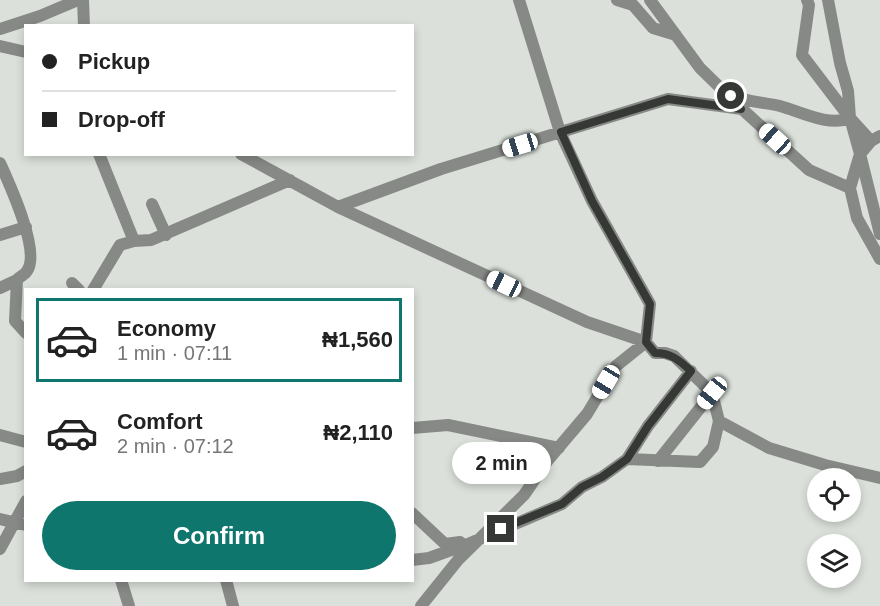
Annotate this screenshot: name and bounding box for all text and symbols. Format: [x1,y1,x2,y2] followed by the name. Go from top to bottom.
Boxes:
[78,49,150,74] text: Pickup
[717,82,744,109] route start
[78,107,165,132] text: Drop-off
[756,120,794,158] car
[500,131,540,159] car
[484,268,524,300] car
[45,313,99,367] icon: car
[117,316,216,341] text: Economy
[322,327,393,352] text: ₦1,560
[117,342,232,364] text: 1 min · 07:11
[589,362,623,402] car
[694,373,730,413] car
[45,406,99,460] icon: car
[117,409,203,434] text: Comfort
[323,420,393,445] text: ₦2,110
[117,435,234,457] text: 2 min · 07:12
[452,442,550,484] callout: 2 min
[475,452,528,474] text: 2 min
[807,468,861,588] map controls
[807,468,861,522] button: locate
[42,501,396,570] button: Confirm
[487,515,514,542] route end
[807,534,861,588] button: layers

